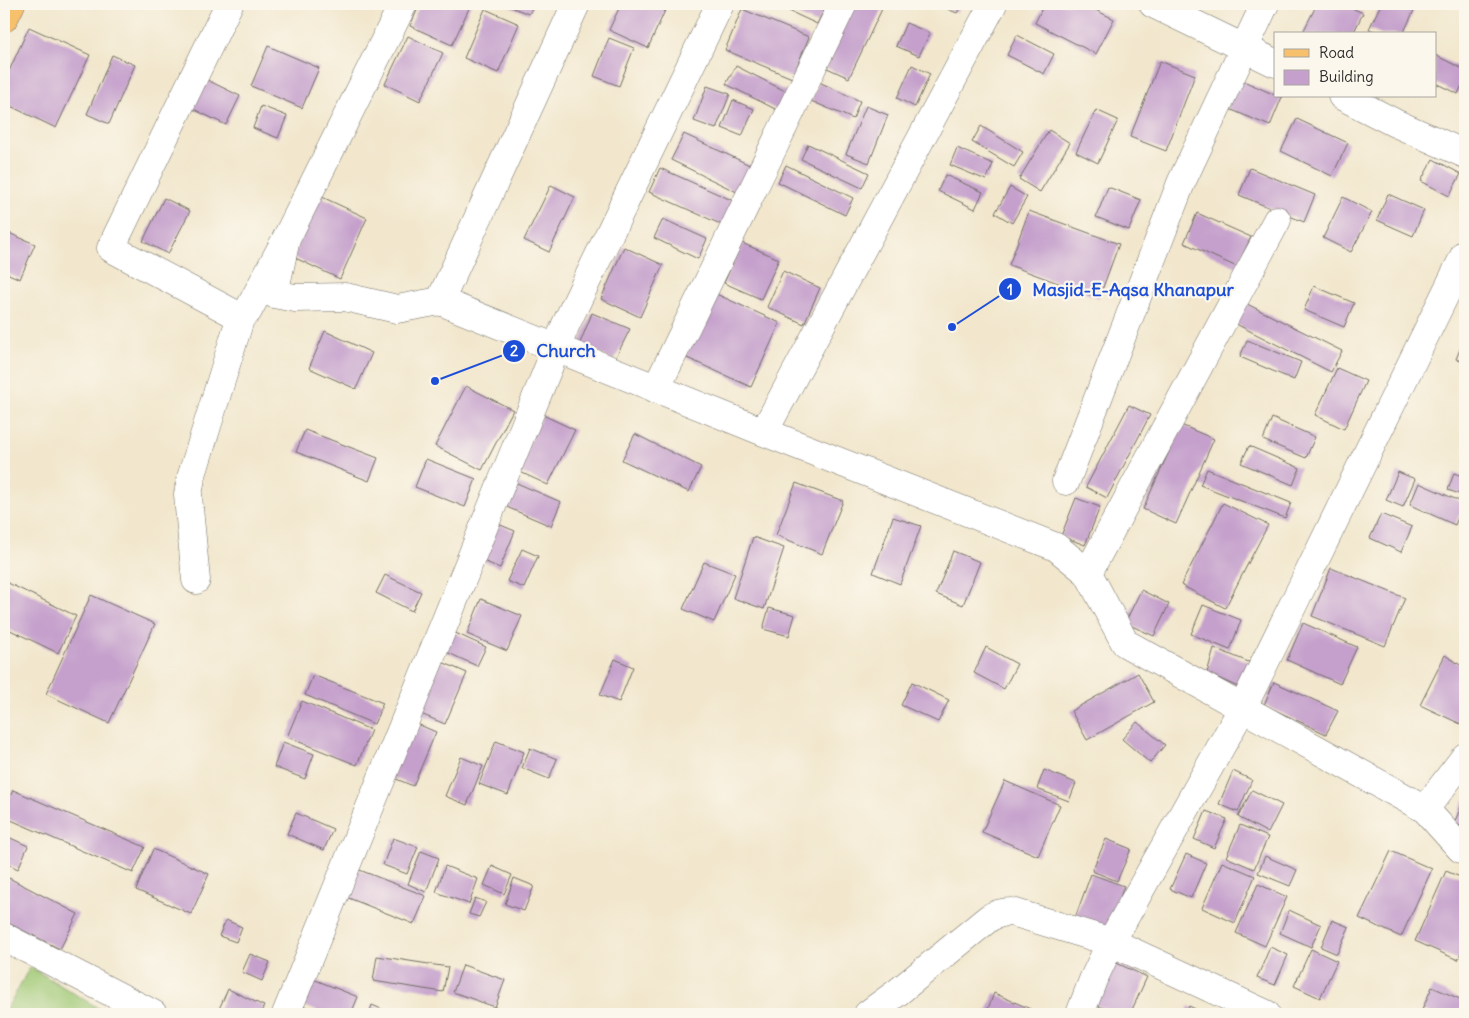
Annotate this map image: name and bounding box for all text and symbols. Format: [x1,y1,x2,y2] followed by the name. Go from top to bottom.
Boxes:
[1274,32,1436,98] legend
[1319,43,1354,62] text: Road
[1319,67,1374,86] text: Building
[997,273,1244,306] callout: Masjid-E-Aqsa Khanapur
[1032,278,1234,301] text: Masjid-E-Aqsa Khanapur
[1007,280,1013,299] text: 1
[502,334,606,367] callout: Church
[536,339,596,362] text: Church
[510,341,518,360] text: 2

